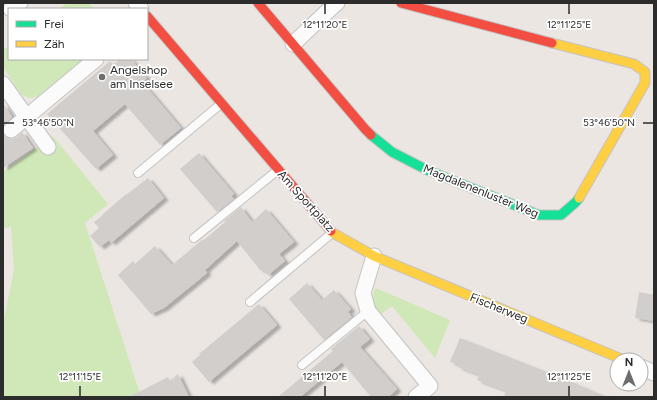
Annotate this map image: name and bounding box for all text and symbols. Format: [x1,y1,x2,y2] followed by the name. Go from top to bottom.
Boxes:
[8,8,148,60] legend
[44,17,64,31] text: Frei
[303,18,347,31] text: 12°11'20"E
[547,18,591,31] text: 12°11'25"E
[44,37,65,51] text: Zäh
[110,63,173,91] place label: Angelshop am Inselsee
[97,72,107,82] marker: Angelshop am Inselsee
[22,116,74,129] text: 53°46'50"N
[583,116,635,129] text: 53°46'50"N
[421,161,541,221] street label: Magdalenenluster Weg
[275,167,337,235] street label: Am Sportplatz
[468,290,530,326] street label: Fischerweg
[609,352,649,392] north arrow
[625,356,633,369] text: N
[59,370,101,383] text: 12°11'15"E
[303,370,347,383] text: 12°11'20"E
[547,370,591,383] text: 12°11'25"E

